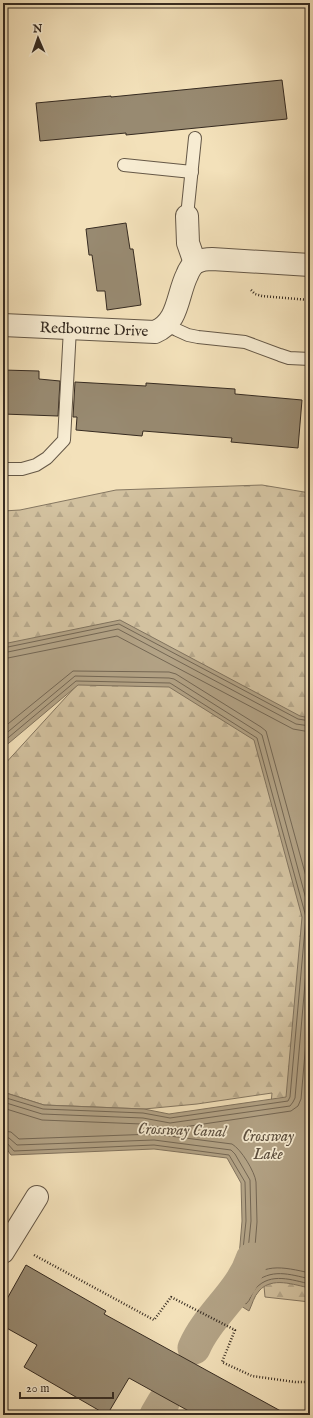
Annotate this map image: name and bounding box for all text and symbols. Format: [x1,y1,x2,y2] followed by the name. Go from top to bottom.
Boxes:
[18,18,58,58] north arrow
[32,22,43,36] text: N
[39,318,149,341] street label: Redbourne Drive
[137,1119,228,1143] water label: Crossway Canal
[242,1127,295,1165] water label: Crossway Lake
[20,1374,113,1400] scale bar
[26,1381,49,1396] text: 20 m

